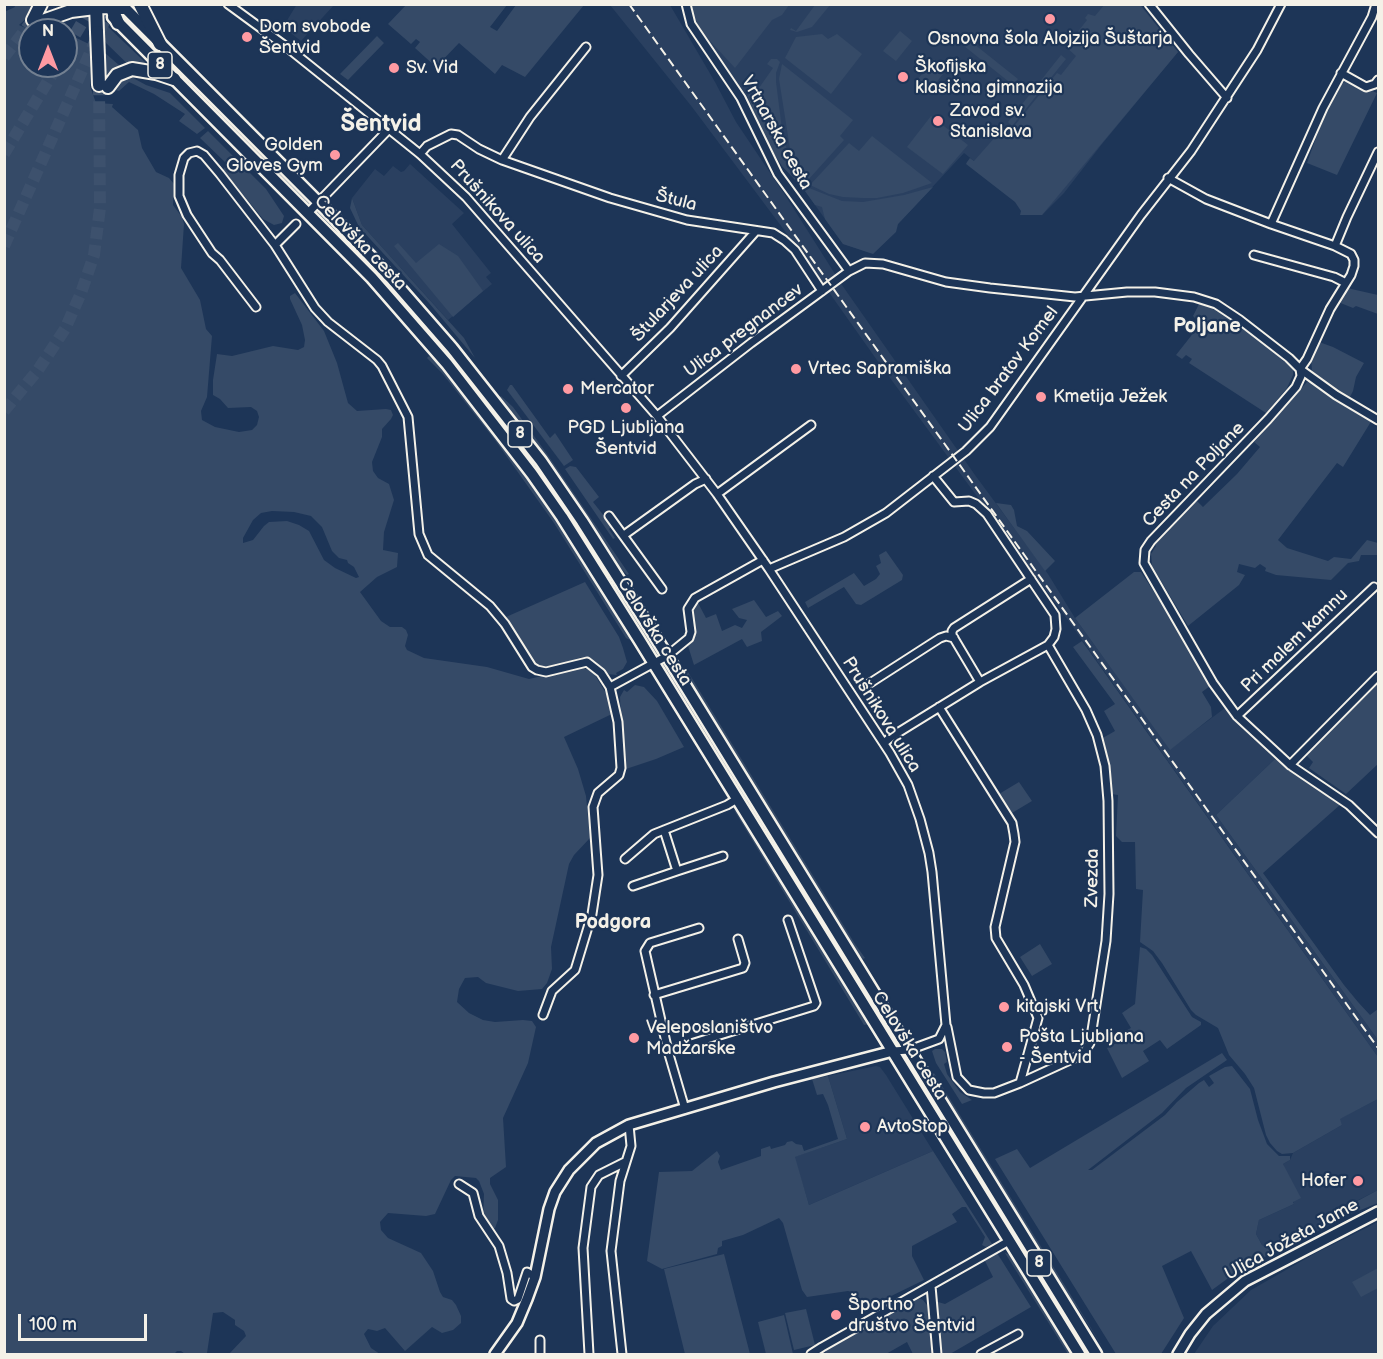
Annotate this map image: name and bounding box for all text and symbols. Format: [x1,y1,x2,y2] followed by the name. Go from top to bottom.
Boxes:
[1043,12,1057,26] marker: Osnovna šola Alojzija Šuštarja
[259,16,371,58] place label: Dom svobode Šentvid
[18,18,78,78] north arrow
[42,22,54,41] text: N
[927,28,1173,50] place label: Osnovna šola Alojzija Šuštarja
[240,30,254,44] marker: Dom svobode Šentvid
[148,52,172,78] road number: 8
[915,56,1063,98] place label: Škofijska klasična gimnazija
[406,57,458,79] place label: Sv. Vid
[387,61,401,75] marker: Sv. Vid
[896,70,910,84] marker: Škofijska klasična gimnazija
[736,72,816,194] street label: Vrtnarska cesta
[950,100,1032,142] place label: Zavod sv. Stanislava
[340,111,422,139] district label: Šentvid
[931,114,945,128] marker: Zavod sv. Stanislava
[226,134,323,176] place label: Golden Gloves Gym
[328,148,342,162] marker: Golden Gloves Gym
[445,156,549,268] street label: Prušnikova ulica
[653,185,699,217] street label: Štula
[309,191,411,295] street label: Celovška cesta
[628,241,728,347] street label: Štularjeva ulica
[680,279,808,383] street label: Ulica pregnancev
[955,303,1063,437] street label: Ulica bratov Komel
[1173,315,1241,339] district label: Poljane
[808,358,952,380] place label: Vrtec Sapramiška
[789,362,803,376] marker: Vrtec Sapramiška
[580,378,654,400] place label: Mercator
[561,382,575,396] marker: Mercator
[1053,386,1167,408] place label: Kmetija Ježek
[1034,390,1048,404] marker: Kmetija Ježek
[619,401,633,415] marker: PGD Ljubljana Šentvid
[568,417,684,460] place label: PGD Ljubljana Šentvid
[1138,418,1250,532] street label: Cesta na Poljane
[508,421,532,447] road number: 8
[612,574,696,690] street label: Celovška cesta
[1237,585,1353,697] street label: Pri malem kamnu
[837,653,925,777] street label: Prušnikova ulica
[1082,848,1104,908] street label: Zvezda
[575,911,651,935] district label: Podgora
[867,988,951,1104] street label: Celovška cesta
[1016,996,1099,1018] place label: kitajski Vrt
[997,1000,1011,1014] marker: kitajski Vrt
[646,1017,773,1060] place label: Veleposlaništvo Madžarske
[1019,1026,1144,1068] place label: Pošta Ljubljana - Šentvid
[627,1031,641,1045] marker: Veleposlaništvo Madžarske
[1000,1040,1014,1054] marker: Pošta Ljubljana - Šentvid
[877,1116,948,1138] place label: AvtoStop
[858,1120,872,1134] marker: AvtoStop
[1301,1170,1346,1192] place label: Hofer
[1351,1174,1365,1188] marker: Hofer
[1221,1194,1363,1286] street label: Ulica Jožeta Jame
[1027,1250,1051,1276] road number: 8
[848,1294,975,1336] place label: Športno društvo Šentvid
[21,1302,150,1340] scale bar
[829,1308,843,1322] marker: Športno društvo Šentvid
[29,1314,77,1335] text: 100 m

